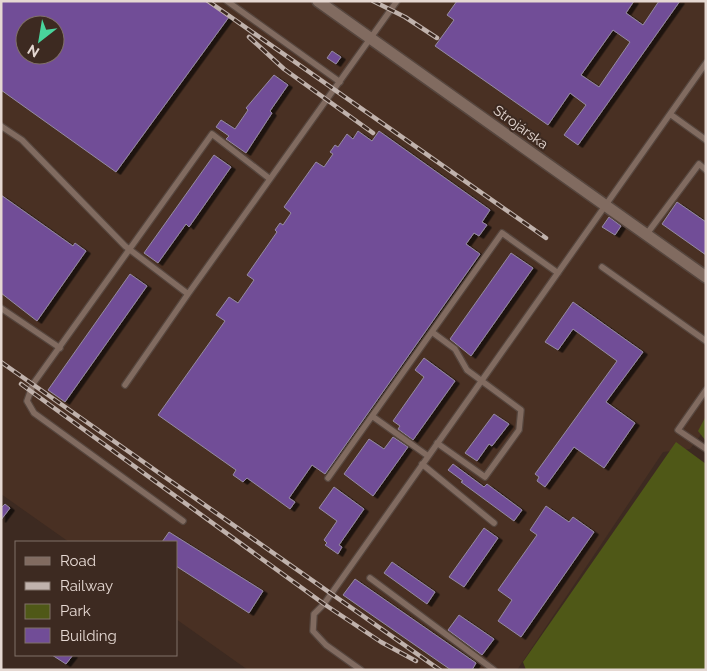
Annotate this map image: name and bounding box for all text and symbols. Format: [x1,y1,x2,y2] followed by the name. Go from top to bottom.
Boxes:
[15,15,65,65] north arrow
[25,42,42,61] text: N
[491,102,551,152] street label: Strojárska
[15,541,178,656] legend
[60,552,96,570] text: Road
[60,577,113,595] text: Railway
[60,602,91,620] text: Park
[60,627,117,645] text: Building

